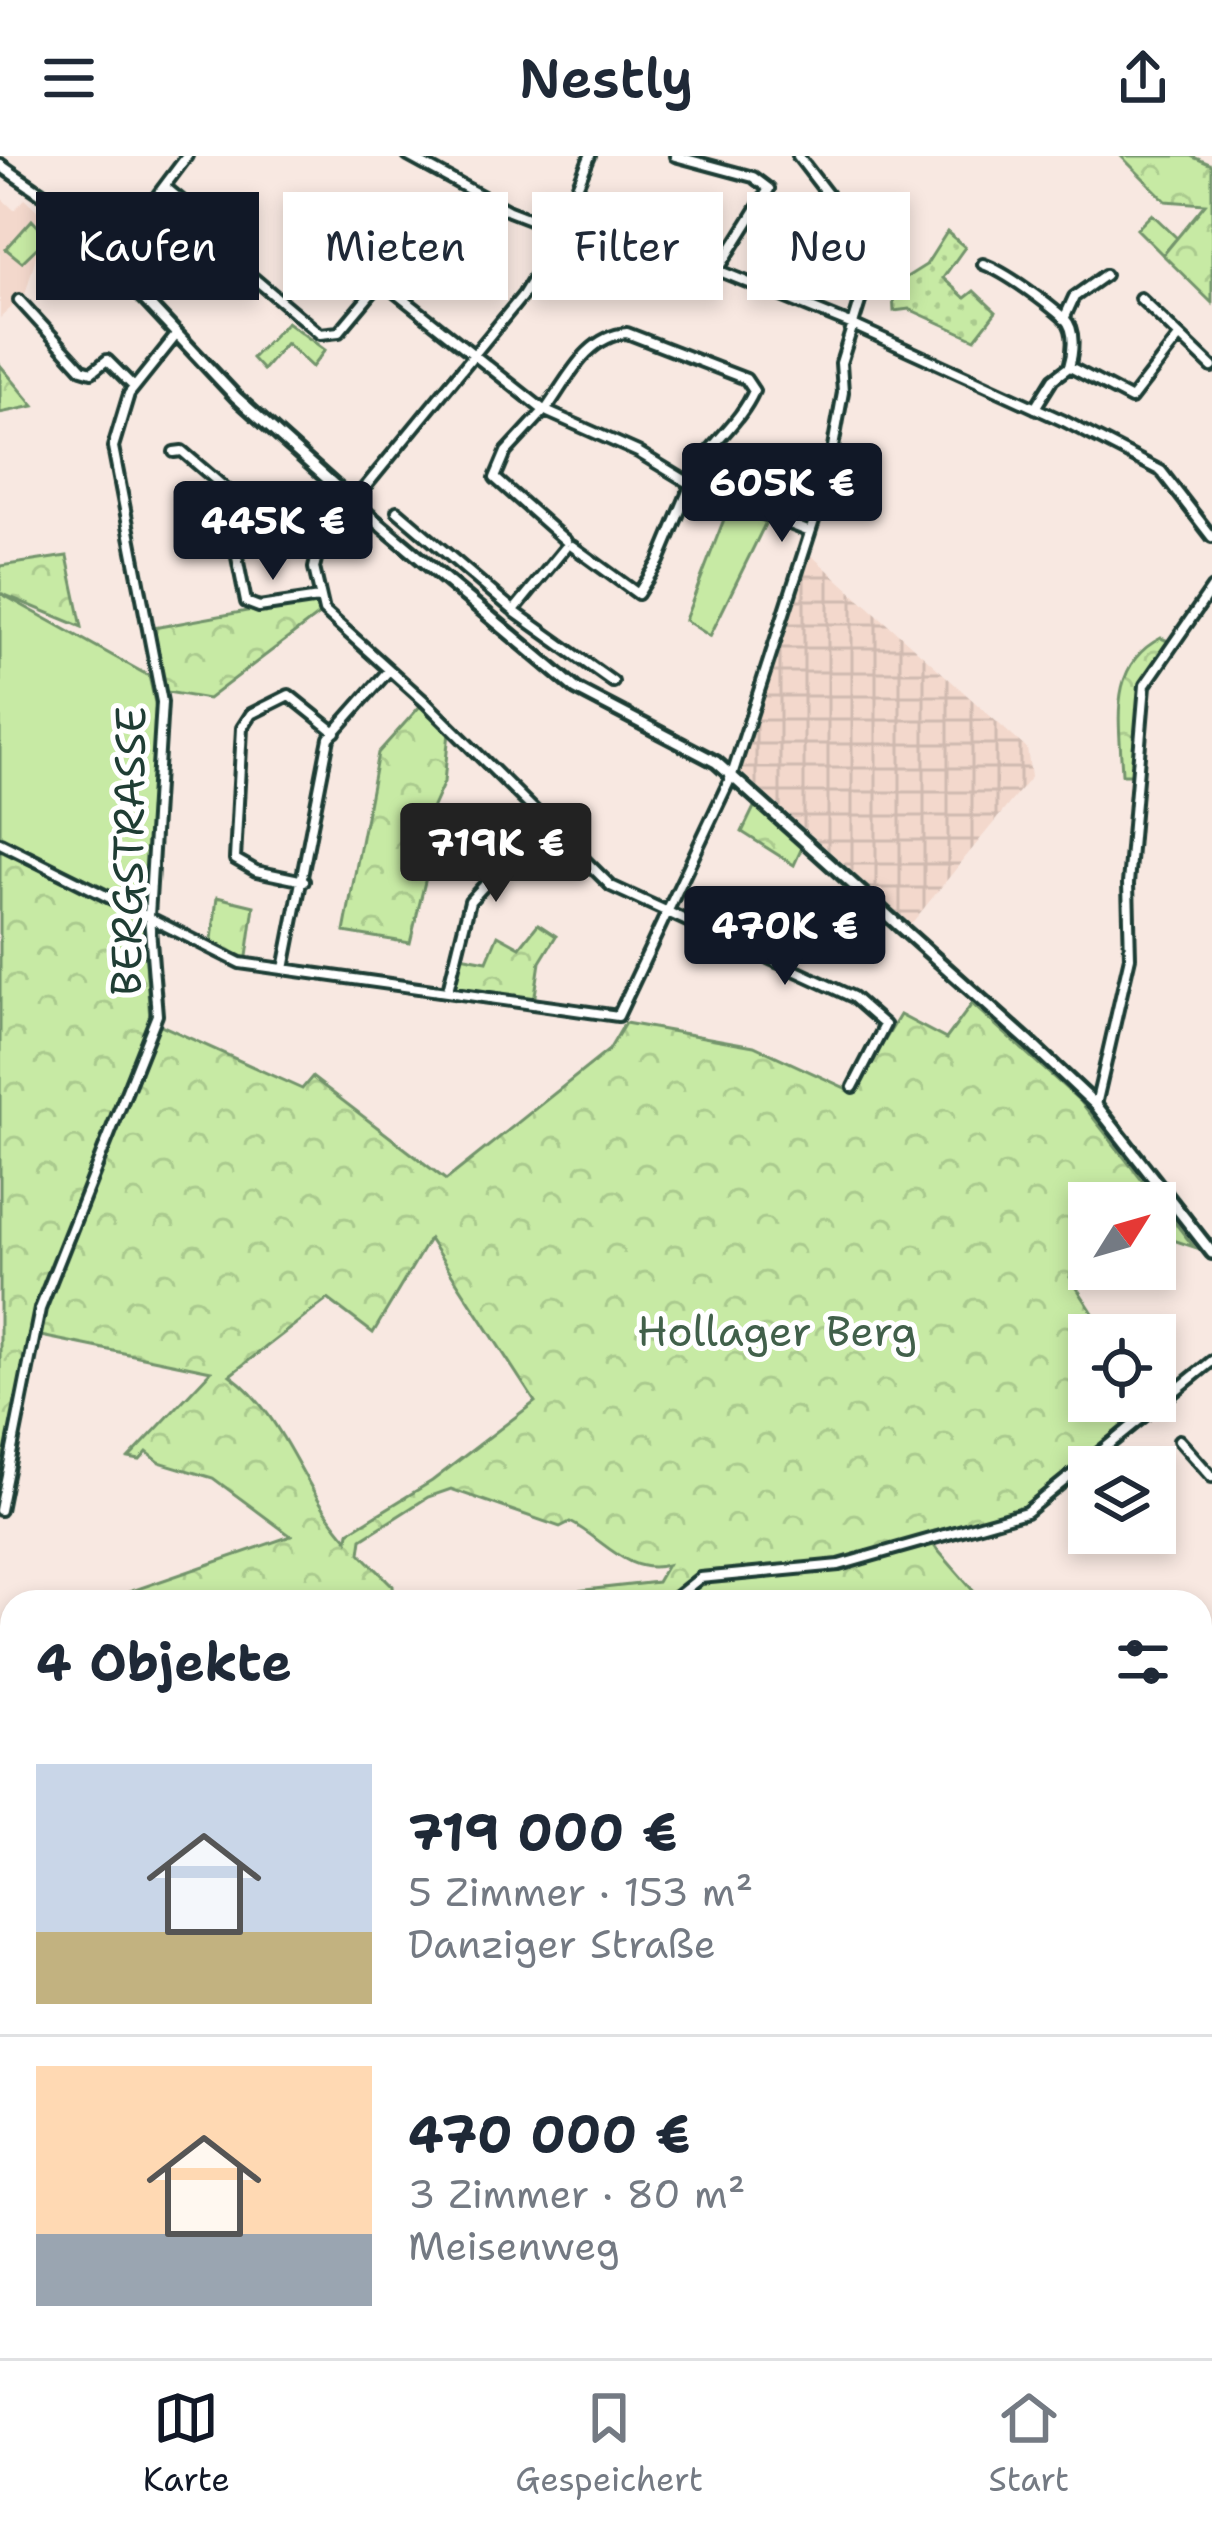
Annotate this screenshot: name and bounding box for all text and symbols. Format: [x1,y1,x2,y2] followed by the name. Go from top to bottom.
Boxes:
[519,42,693,114] text: Nestly
[36,45,102,111] icon: menu
[1110,45,1176,111] icon: share
[36,192,259,300] chip: Kaufen
[283,192,508,300] chip: Mieten
[532,192,723,300] chip: Filter
[747,192,910,300] chip: Neu
[684,443,880,545] pin: 605K €
[709,456,855,508] text: 605K €
[175,481,371,583] pin: 445K €
[201,494,345,546] text: 445K €
[97,706,159,996] street label: BERGSTRASSE
[398,803,594,905] pin: 719K €
[427,816,565,868] text: 719K €
[687,886,883,988] pin: 470K €
[711,899,859,951] text: 470K €
[1068,1182,1176,1290] north arrow
[1068,1182,1176,1554] map controls
[637,1303,917,1359] park label: Hollager Berg
[1068,1314,1176,1422] button: locate
[1068,1446,1176,1554] button: layers
[36,1628,292,1696] text: 4 Objekte
[1110,1629,1176,1695] icon: filters
[408,1798,677,1866] text: 719 000 €
[132,1812,276,1956] icon: home
[408,1866,753,1918] text: 5 Zimmer · 153 m²
[408,1918,716,1970] text: Danziger Straße
[408,2100,690,2168] text: 470 000 €
[132,2114,276,2258] icon: home
[408,2168,745,2220] text: 3 Zimmer · 80 m²
[408,2220,620,2272] text: Meisenweg
[143,2385,230,2502] tab: Karte
[515,2385,703,2502] tab: Gespeichert
[989,2385,1069,2502] tab: Start

